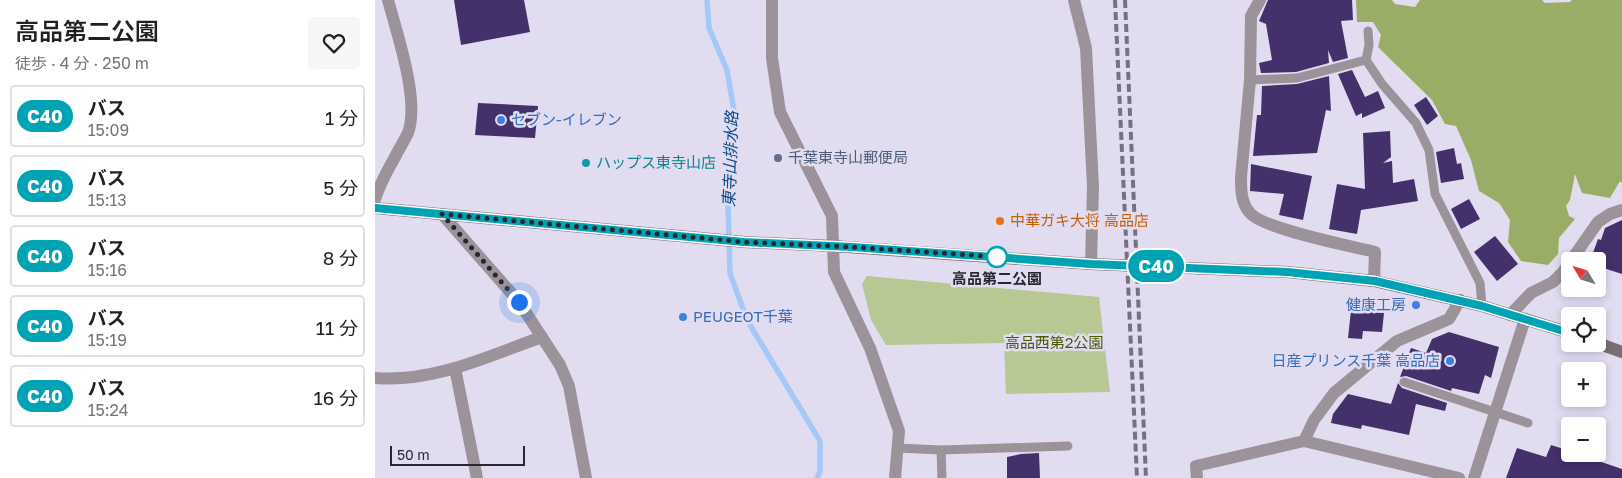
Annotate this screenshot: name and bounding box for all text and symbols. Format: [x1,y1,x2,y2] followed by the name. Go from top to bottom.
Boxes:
[15,16,159,45] text: 高品第二公園
[308,17,360,69] button: heart
[15,53,149,73] text: 徒歩 · 4 分 · 250 m
[88,96,126,119] text: バス
[27,105,63,127] text: C40
[325,106,358,129] text: 1 分
[718,109,742,207] water label: 東寺山排水路
[511,110,622,128] place label: セブン-イレブン
[495,114,507,126] marker: セブン-イレブン
[88,120,129,140] text: 15:09
[788,148,908,166] place label: 千葉東寺山郵便局
[772,152,784,164] marker: 千葉東寺山郵便局
[596,153,716,171] place label: ハップス東寺山店
[580,157,592,169] marker: ハップス東寺山店
[88,166,126,189] text: バス
[27,175,63,197] text: C40
[323,176,358,199] text: 5 分
[88,190,127,210] text: 15:13
[1010,211,1149,229] place label: 中華ガキ大将 高品店
[994,215,1006,227] marker: 中華ガキ大将 高品店
[88,236,126,259] text: バス
[27,245,63,267] text: C40
[323,246,358,269] text: 8 分
[986,246,1008,268] marker: 高品第二公園
[1127,250,1185,282] line badge: C40
[1561,252,1606,298] north arrow
[1561,252,1606,462] map controls
[1138,255,1174,277] text: C40
[88,260,127,280] text: 15:16
[952,269,1042,287] place label: 高品第二公園
[507,290,532,315] your location
[1346,295,1406,313] place label: 健康工房
[1410,299,1422,311] marker: 健康工房
[88,306,126,329] text: バス
[693,307,793,325] place label: PEUGEOT千葉
[1561,307,1606,352] button: locate
[677,311,689,323] marker: PEUGEOT千葉
[27,315,63,337] text: C40
[316,316,358,339] text: 11 分
[88,330,127,350] text: 15:19
[1005,333,1103,351] park label: 高品西第2公園
[1272,351,1440,369] place label: 日産プリンス千葉 高品店
[1444,355,1456,367] marker: 日産プリンス千葉 高品店
[1561,362,1606,407] button: +
[88,376,126,399] text: バス
[27,385,63,407] text: C40
[314,386,358,409] text: 16 分
[88,400,129,420] text: 15:24
[1561,417,1606,462] button: −
[390,443,525,466] scale bar
[397,446,430,463] text: 50 m

